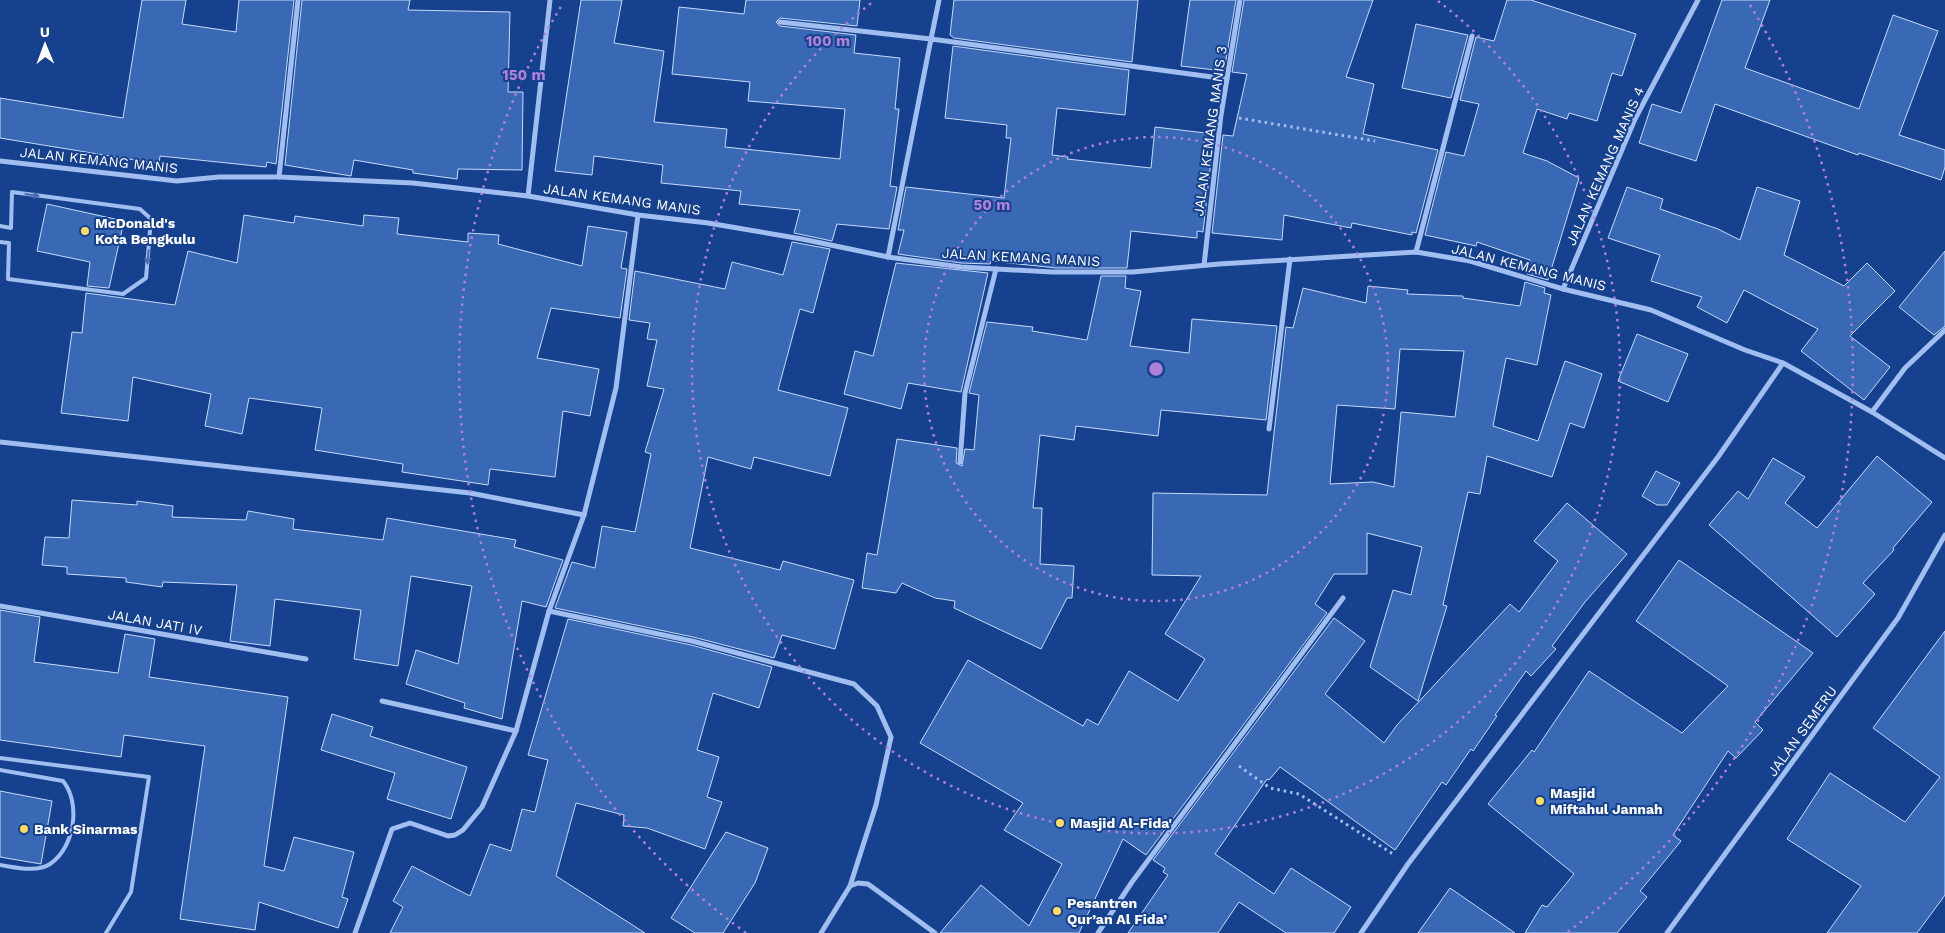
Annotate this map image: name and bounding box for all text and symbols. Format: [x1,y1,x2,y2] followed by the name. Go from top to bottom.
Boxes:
[20,20,70,70] north arrow
[40,24,50,40] text: U
[806,32,850,50] text: 100 m
[1190,45,1230,217] street label: JALAN KEMANG MANIS 3
[502,66,546,84] text: 150 m
[1563,84,1647,248] street label: JALAN KEMANG MANIS 4
[19,144,179,176] street label: JALAN KEMANG MANIS
[542,180,702,218] street label: JALAN KEMANG MANIS
[24,191,40,199] one-way arrow
[974,196,1010,214] text: 50 m
[95,215,195,247] place label: McDonald's Kota Bengkulu
[79,225,91,237] marker: McDonald's Kota Bengkulu
[1450,240,1608,294] street label: JALAN KEMANG MANIS
[941,245,1101,269] street label: JALAN KEMANG MANIS
[143,250,151,266] one-way arrow
[1147,360,1165,378] centre of rings
[107,606,203,638] street label: JALAN JATI IV
[1764,683,1840,779] street label: JALAN SEMERU
[1550,785,1663,817] place label: Masjid Miftahul Jannah
[1534,795,1546,807] marker: Masjid Miftahul Jannah
[1070,815,1172,831] place label: Masjid Al-Fida'
[1054,817,1066,829] marker: Masjid Al-Fida'
[34,821,138,837] place label: Bank Sinarmas
[18,823,30,835] marker: Bank Sinarmas
[1067,895,1167,927] place label: Pesantren Qur’an Al Fida’
[1051,905,1063,917] marker: Pesantren Qur’an Al Fida’

